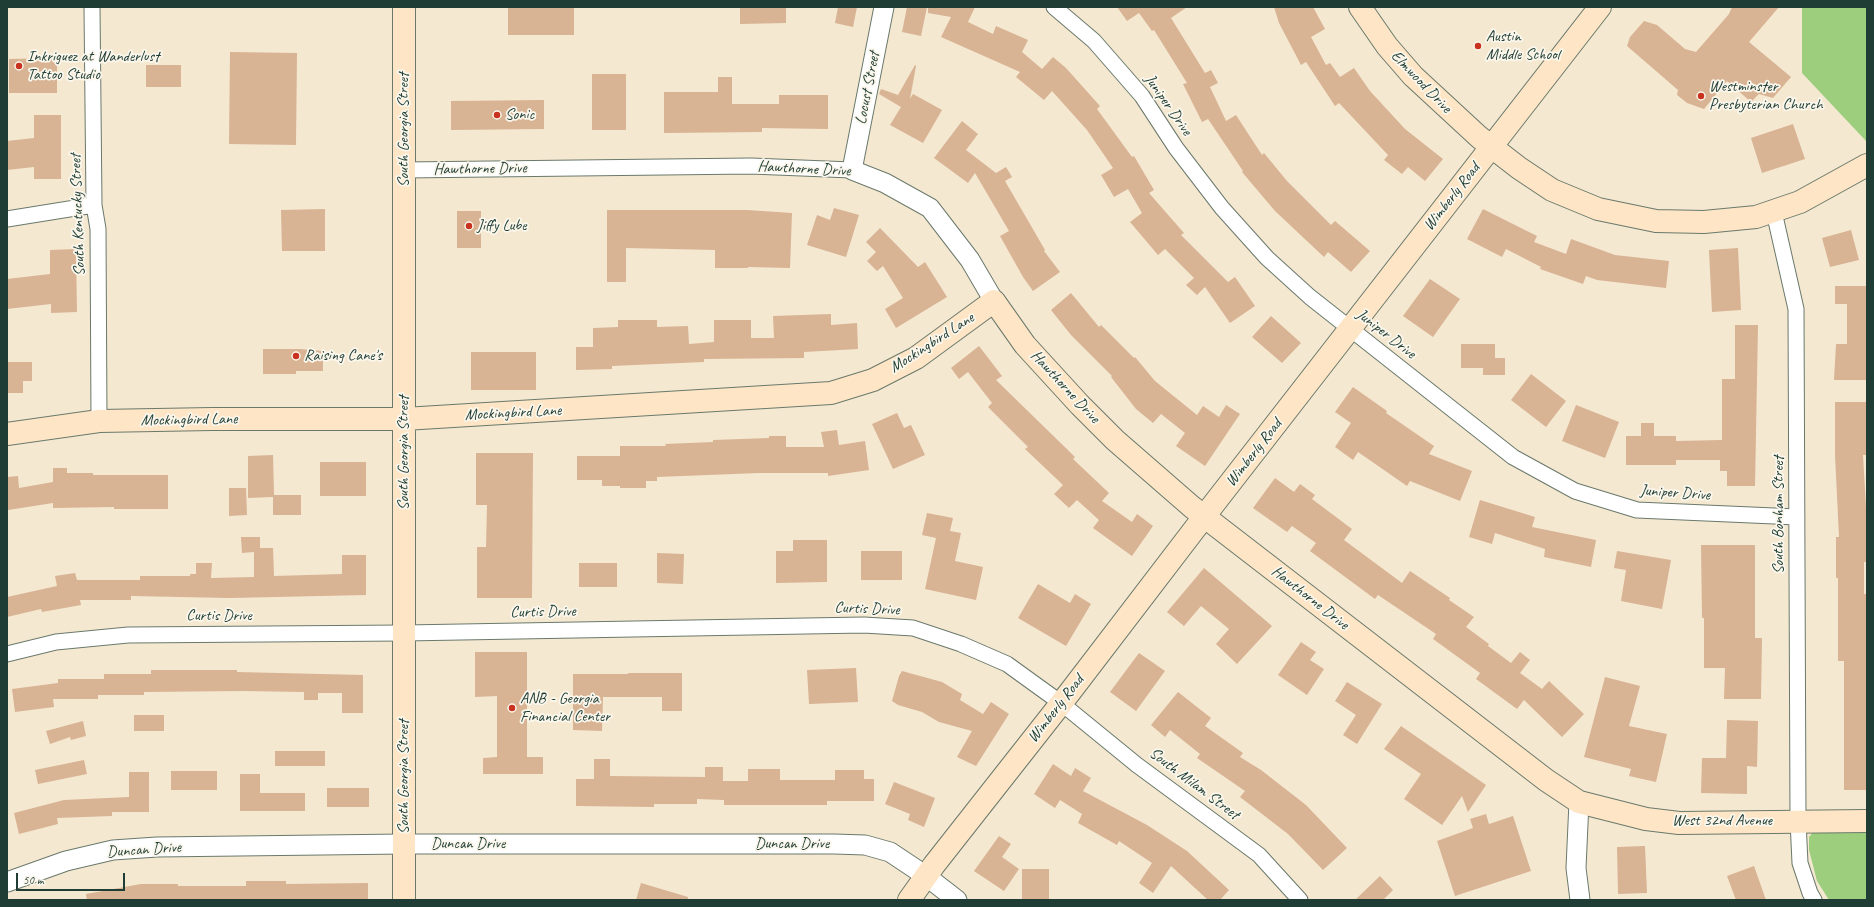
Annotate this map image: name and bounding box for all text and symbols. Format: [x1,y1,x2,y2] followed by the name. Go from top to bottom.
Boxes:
[1486,27,1559,65] place label: Austin Middle School
[1473,41,1483,51] marker: Austin Middle School
[27,47,159,85] place label: Inkriguez at Wanderlust Tattoo Studio
[1387,47,1455,117] street label: Elmwood Drive
[852,50,884,126] street label: Locust Street
[14,61,24,71] marker: Inkriguez at Wanderlust Tattoo Studio
[1140,71,1196,139] street label: Juniper Drive
[394,73,414,187] street label: South Georgia Street
[1709,77,1823,115] place label: Westminster Presbyterian Church
[1696,91,1706,101] marker: Westminster Presbyterian Church
[505,105,534,125] place label: Sonic
[492,110,502,120] marker: Sonic
[66,153,90,277] street label: South Kentucky Street
[757,157,851,181] street label: Hawthorne Drive
[433,159,527,179] street label: Hawthorne Drive
[1420,159,1484,235] street label: Wimberly Road
[477,216,526,236] place label: Jiffy Lube
[464,221,474,231] marker: Jiffy Lube
[1352,305,1420,363] street label: Juniper Drive
[886,309,978,377] street label: Mockingbird Lane
[304,346,382,366] place label: Raising Cane's
[1026,346,1104,428] street label: Hawthorne Drive
[291,351,301,361] marker: Raising Cane's
[394,396,414,510] street label: South Georgia Street
[464,401,562,425] street label: Mockingbird Lane
[141,410,237,430] street label: Mockingbird Lane
[1222,415,1286,491] street label: Wimberly Road
[1769,456,1789,574] street label: South Bonham Street
[1639,481,1711,505] street label: Juniper Drive
[1267,562,1353,634] street label: Hawthorne Drive
[834,598,900,620] street label: Curtis Drive
[510,602,576,622] street label: Curtis Drive
[186,606,252,626] street label: Curtis Drive
[1024,671,1088,747] street label: Wimberly Road
[520,689,610,727] place label: ANB - Georgia Financial Center
[507,703,517,713] marker: ANB - Georgia Financial Center
[394,720,414,834] street label: South Georgia Street
[1145,744,1243,824] street label: South Milam Street
[1672,811,1772,831] street label: West 32nd Avenue
[431,834,505,854] street label: Duncan Drive
[755,834,829,854] street label: Duncan Drive
[106,838,182,862] street label: Duncan Drive
[18,865,127,891] scale bar
[23,872,43,888] text: 50 m

